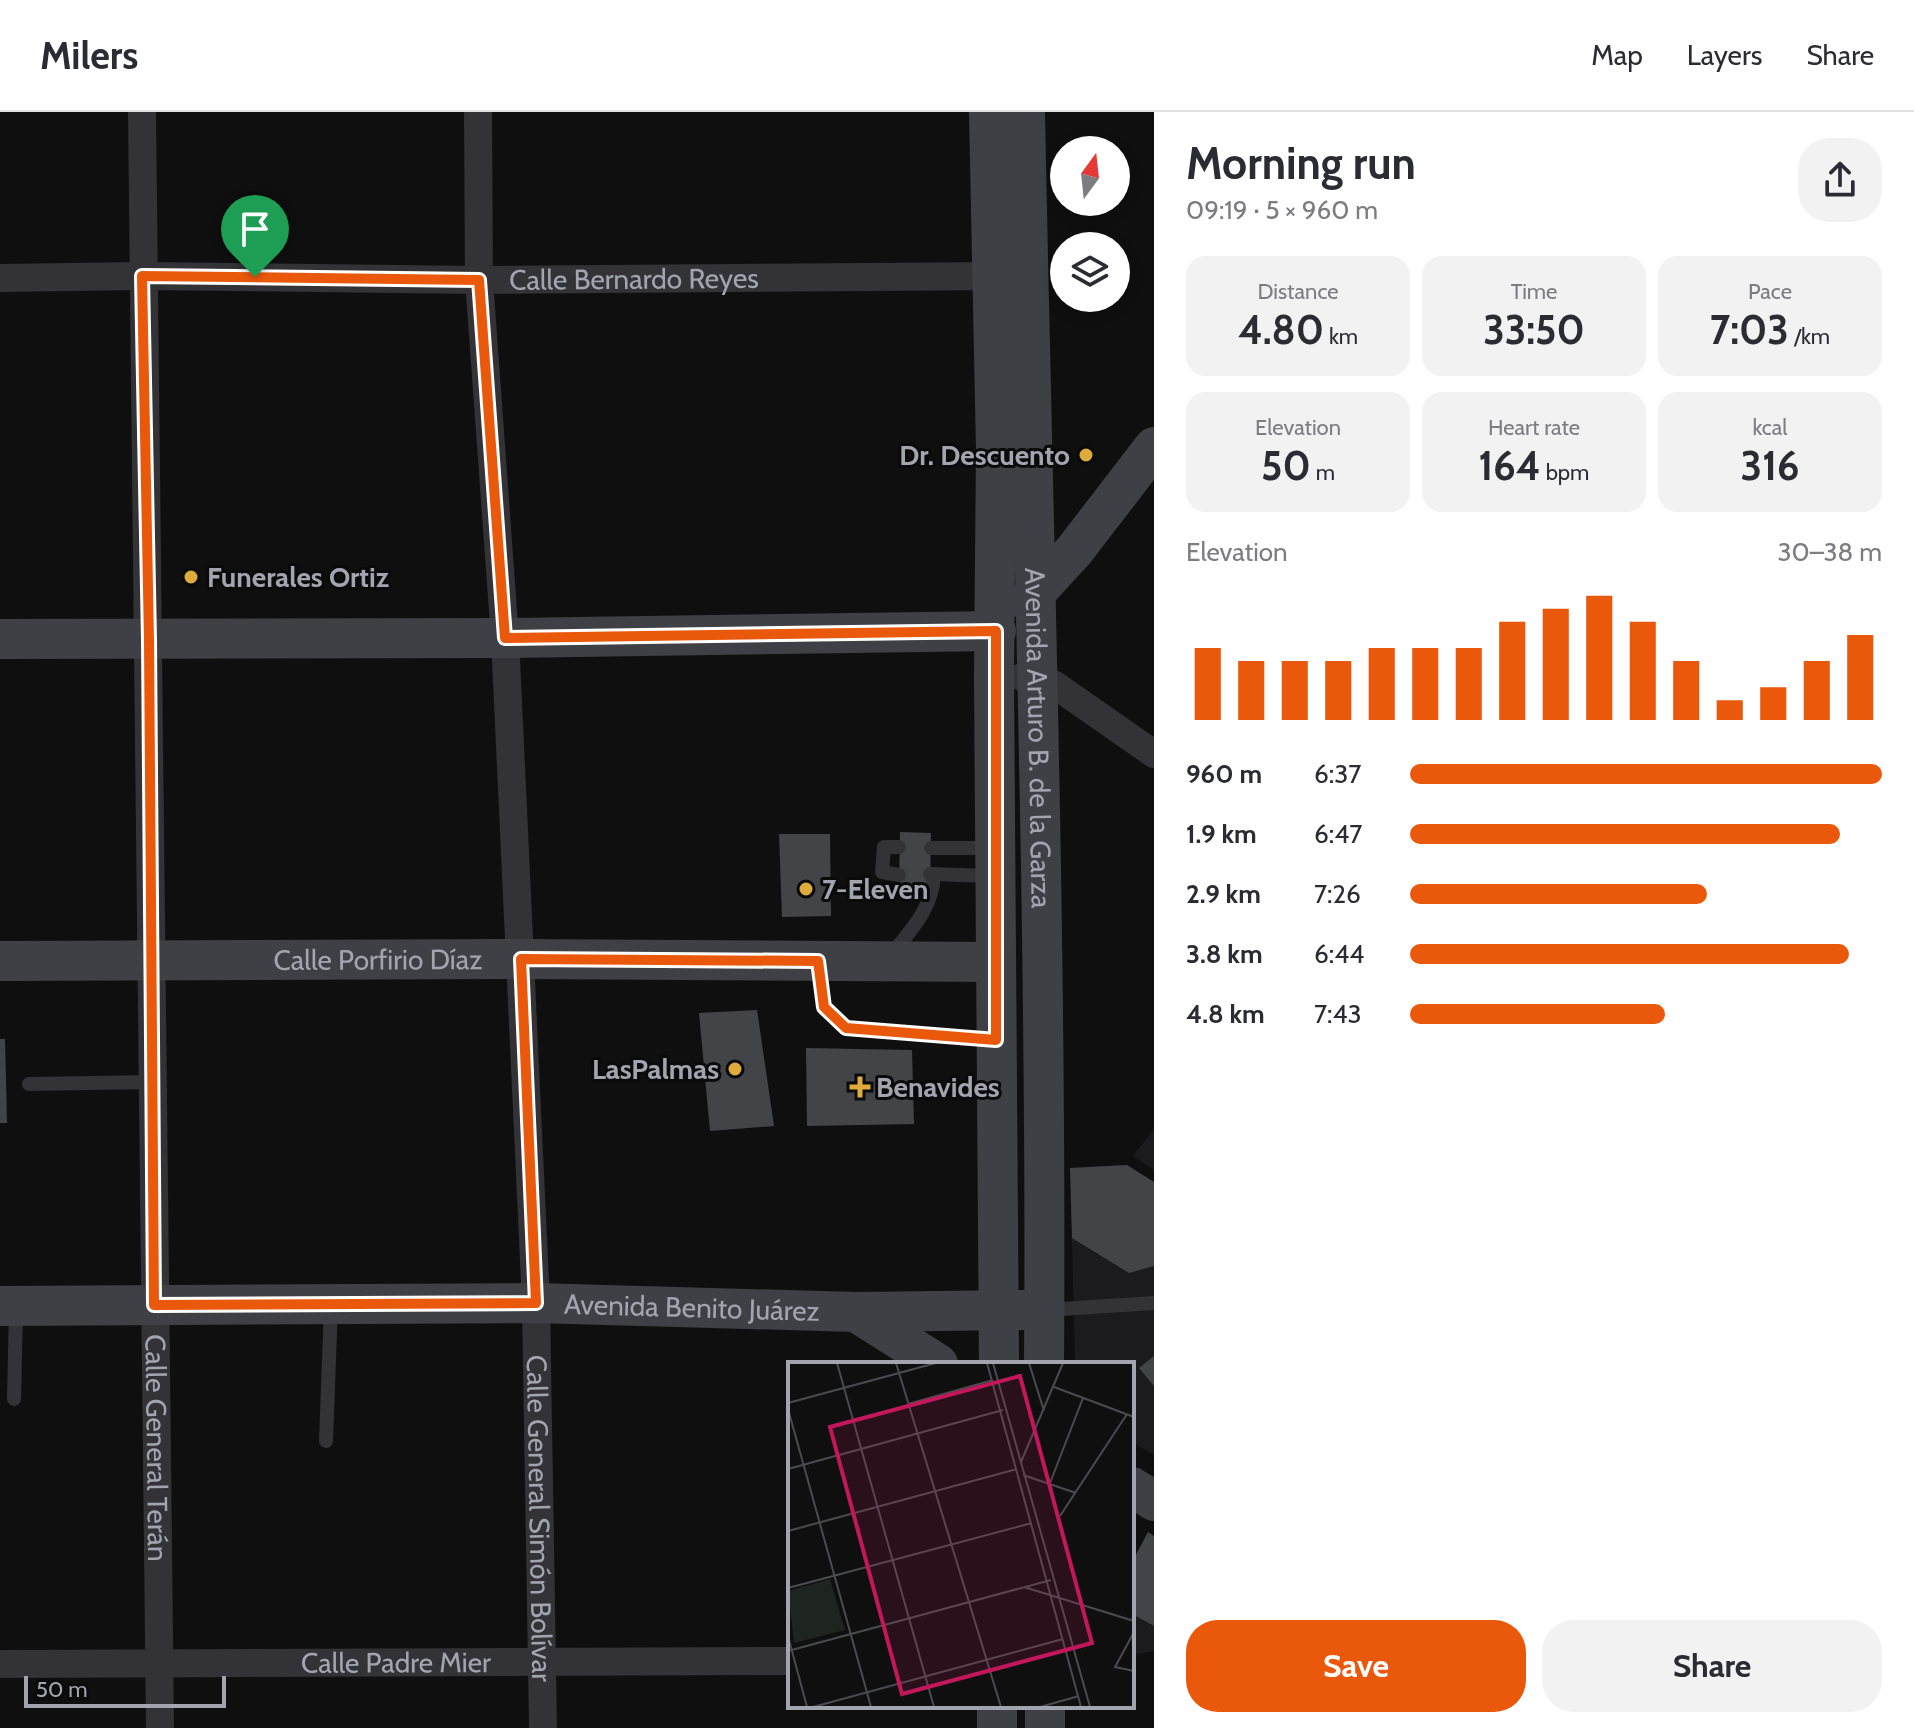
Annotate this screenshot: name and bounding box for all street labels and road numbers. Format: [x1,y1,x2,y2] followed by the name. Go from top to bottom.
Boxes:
[509,261,759,297] street label: Calle Bernardo Reyes
[1018,567,1059,909] street label: Avenida Arturo B. de la Garza
[274,942,482,977] street label: Calle Porfirio Díaz
[564,1287,820,1328] street label: Avenida Benito Juárez
[139,1334,175,1562] street label: Calle General Terán
[520,1354,559,1682] street label: Calle General Simón Bolívar
[301,1645,491,1680] street label: Calle Padre Mier

